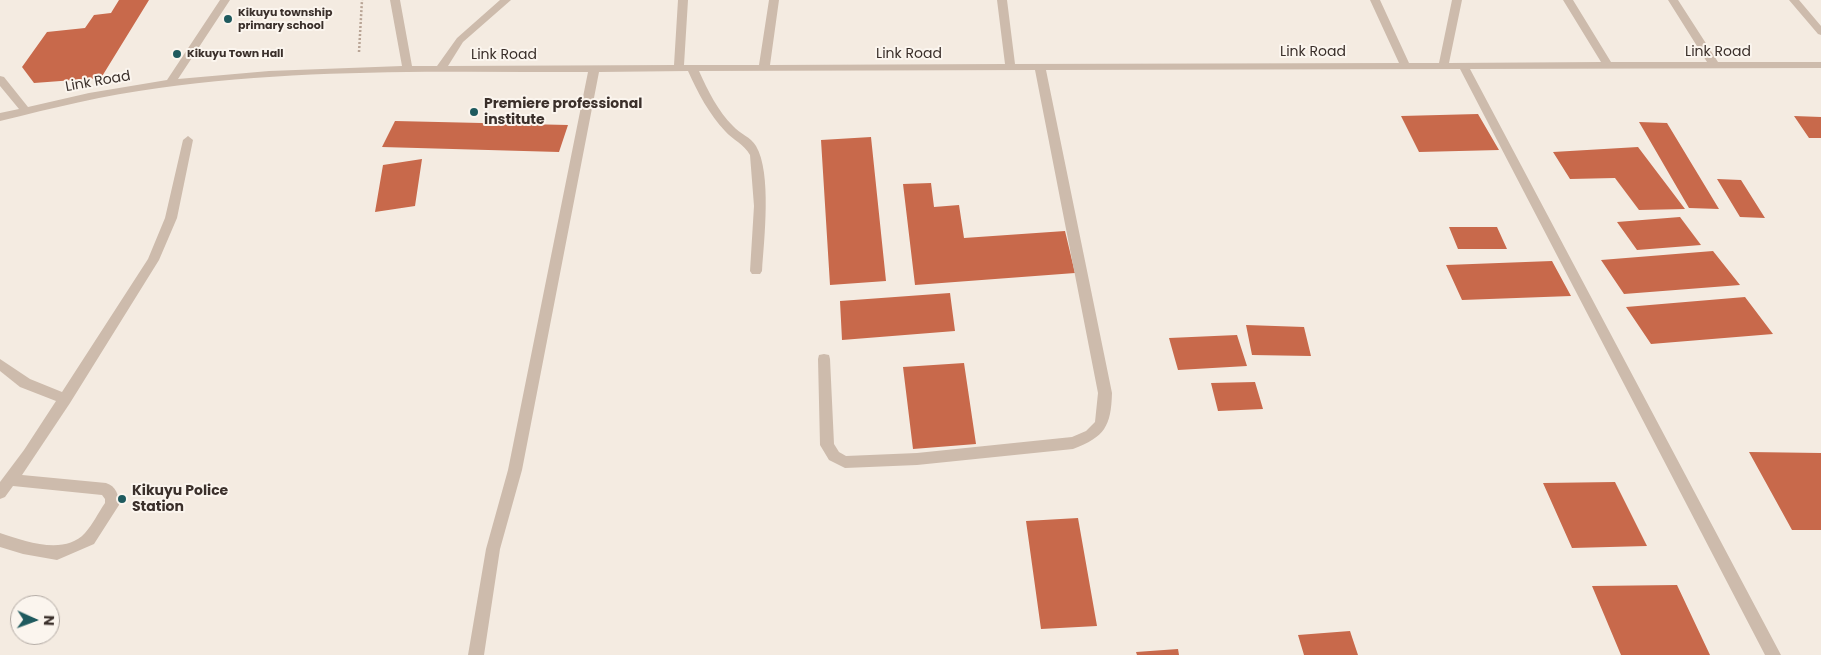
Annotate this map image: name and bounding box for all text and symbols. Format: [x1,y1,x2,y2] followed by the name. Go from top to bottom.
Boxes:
[238,6,333,32] place label: Kikuyu township primary school
[222,13,234,25] marker: Kikuyu township primary school
[1280,44,1346,60] street label: Link Road
[1685,44,1751,60] street label: Link Road
[876,46,942,62] street label: Link Road
[187,47,284,61] place label: Kikuyu Town Hall
[471,47,537,63] street label: Link Road
[171,48,183,60] marker: Kikuyu Town Hall
[64,68,132,96] street label: Link Road
[484,96,642,128] place label: Premiere professional institute
[468,106,480,118] marker: Premiere professional institute
[132,483,228,516] place label: Kikuyu Police Station
[116,493,128,505] marker: Kikuyu Police Station
[10,595,60,645] north arrow
[39,615,59,626] text: N

